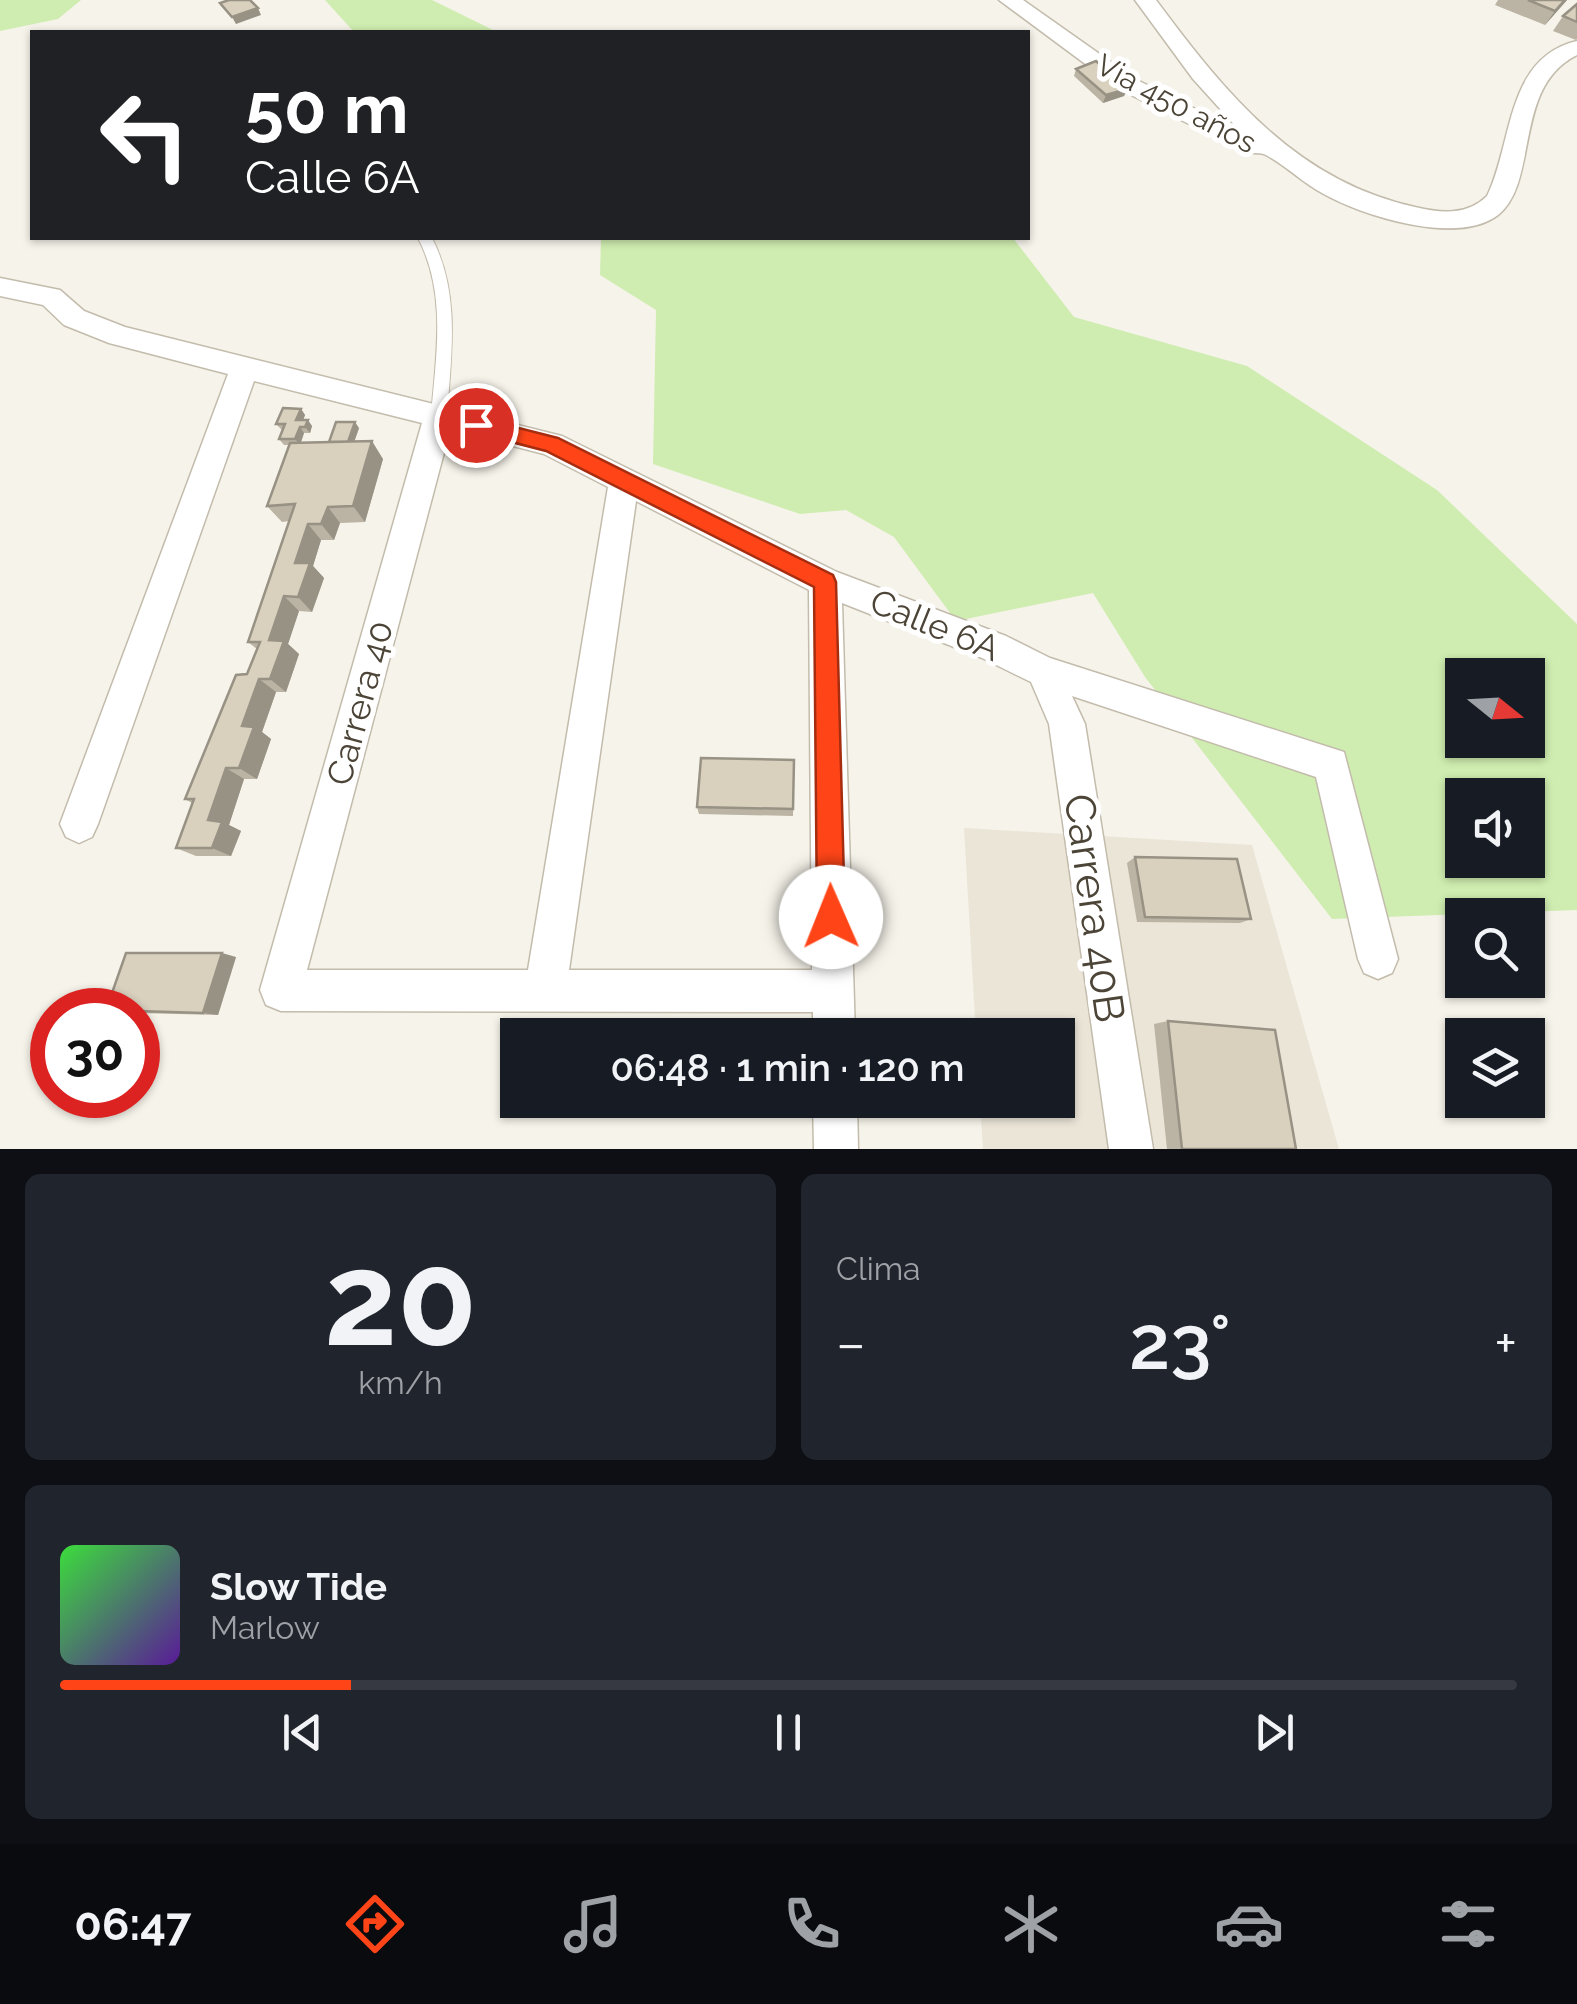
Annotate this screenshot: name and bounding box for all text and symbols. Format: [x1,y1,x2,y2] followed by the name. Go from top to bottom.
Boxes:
[1090,47,1262,160] street label: Via 450 años
[245,67,409,149] text: 50 m
[80,70,210,200] icon: left
[245,151,420,204] text: Calle 6A
[434,383,519,468] pin
[449,398,504,453] icon: arrive
[865,580,1006,669] street label: Calle 6A
[318,616,401,790] street label: Carrera 40
[1445,658,1545,758] north arrow
[1445,658,1545,1118] map controls
[1445,778,1545,878] button: sound
[1054,791,1135,1025] street label: Carrera 40B
[779,865,883,969] position arrow
[1445,898,1545,998] button: search
[30,988,160,1118] speed limit sign: 30
[1445,1018,1545,1118] button: layers
[611,1045,964,1090] text: 06:48 · 1 min · 120 m
[324,1223,477,1375] text: 20
[836,1250,920,1287] text: Clima
[1129,1298,1231,1387] text: 23°
[836,1311,866,1376] text: −
[1494,1311,1517,1376] text: +
[358,1364,443,1401] text: km/h
[210,1564,387,1609] text: Slow Tide
[210,1609,320,1646] text: Marlow
[275,1705,330,1760] icon: previous
[761,1705,816,1760] icon: pause
[1247,1705,1302,1760] icon: next
[340,1889,410,1959] icon: directions
[558,1889,628,1959] icon: music
[777,1889,847,1959] icon: phone
[996,1889,1066,1959] icon: climate
[1214,1889,1284,1959] icon: car
[1433,1889,1503,1959] icon: filters
[74,1898,191,1951] text: 06:47

